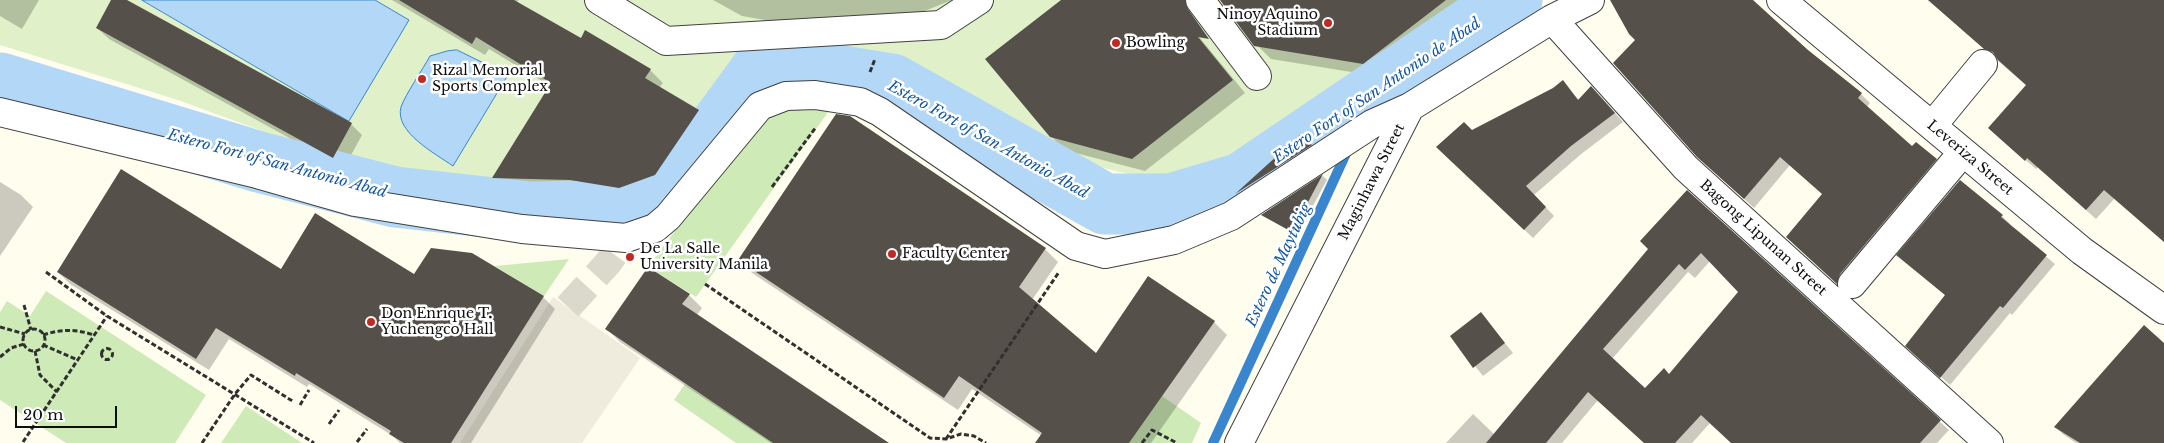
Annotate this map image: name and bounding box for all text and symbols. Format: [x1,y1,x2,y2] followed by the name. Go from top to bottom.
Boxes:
[1217,7,1318,40] place label: Ninoy Aquino Stadium
[1270,15,1484,167] water label: Estero Fort of San Antonio de Abad
[1322,17,1334,29] marker: Ninoy Aquino Stadium
[1126,35,1185,51] place label: Bowling
[1110,37,1122,49] marker: Bowling
[432,63,548,95] place label: Rizal Memorial Sports Complex
[416,73,428,85] marker: Rizal Memorial Sports Complex
[885,77,1091,203] water label: Estero Fort of San Antonio Abad
[1923,117,2017,199] street label: Leveriza Street
[1335,121,1409,243] street label: Maginhawa Street
[166,126,388,202] water label: Estero Fort of San Antonio Abad
[1696,177,1830,299] street label: Bagong Lipunan Street
[1242,200,1316,330] water label: Estero de Maytubig
[640,241,768,274] place label: De La Salle University Manila
[902,246,1007,262] place label: Faculty Center
[886,248,898,260] marker: Faculty Center
[624,251,636,263] marker: De La Salle University Manila
[381,306,493,338] place label: Don Enrique T. Yuchengco Hall
[365,316,377,328] marker: Don Enrique T. Yuchengco Hall
[18,396,120,428] scale bar
[23,405,63,424] text: 20 m

